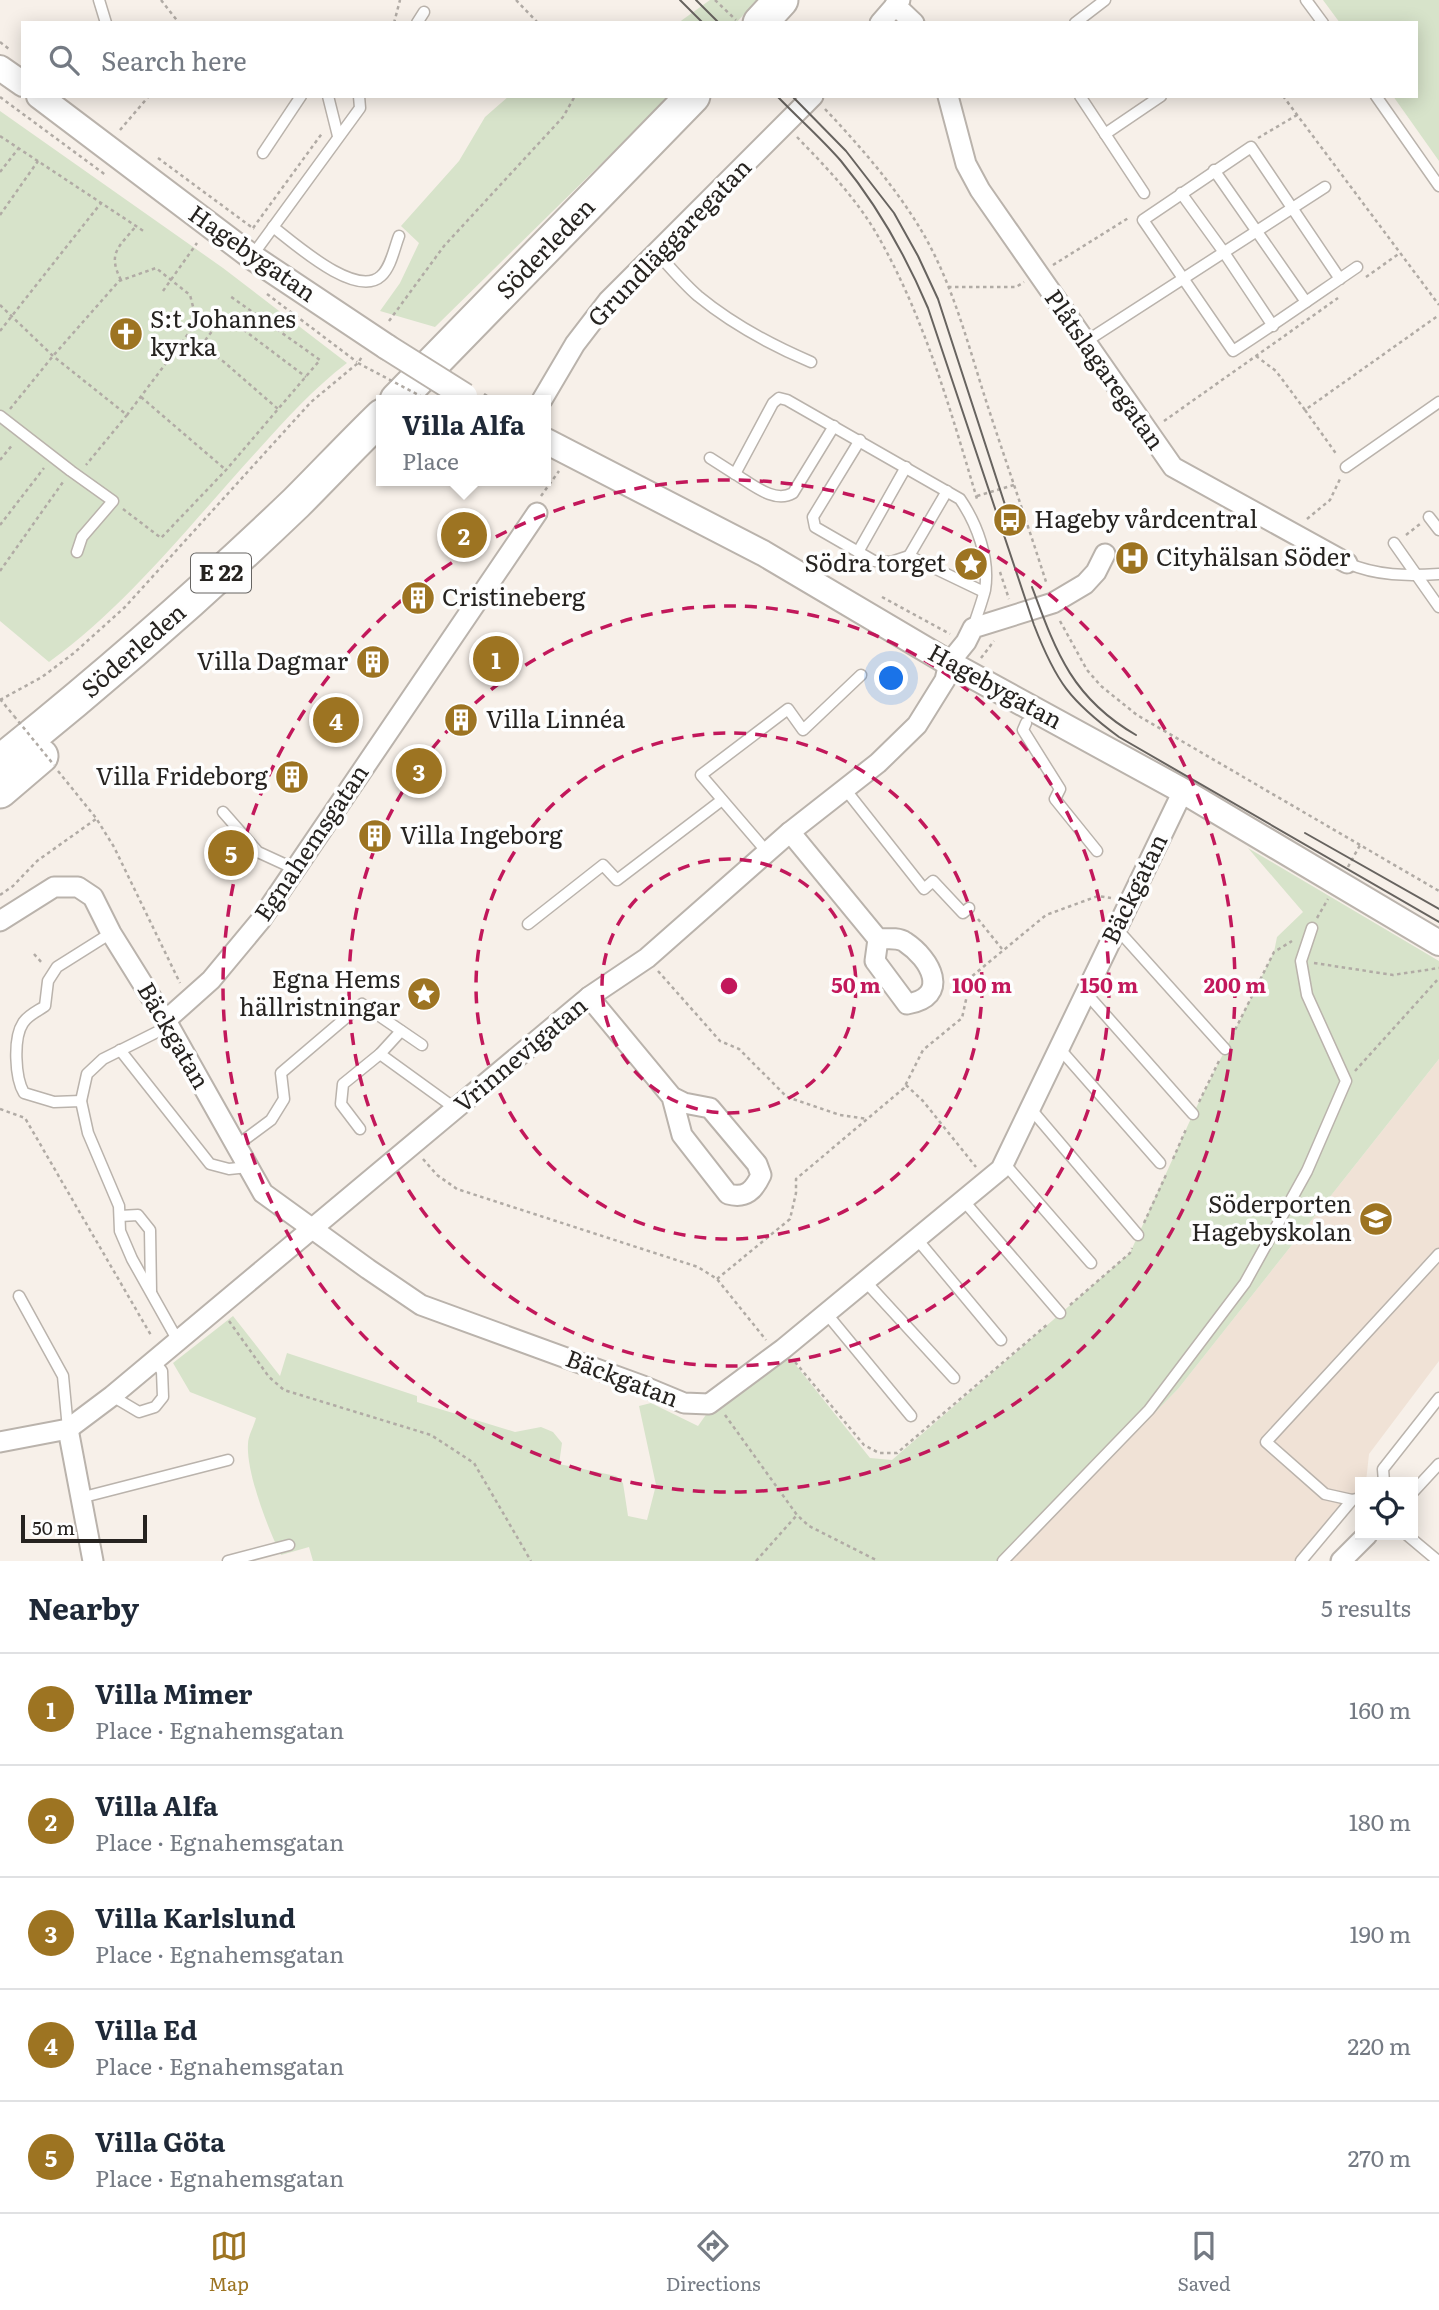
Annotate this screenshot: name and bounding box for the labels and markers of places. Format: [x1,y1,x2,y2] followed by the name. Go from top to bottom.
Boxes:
[150,300,296,363] place label: S:t Johannes kyrka
[107,315,145,353] church icon: S:t Johannes kyrka
[1034,500,1257,535] place label: Hageby vårdcentral
[991,501,1029,539] bus stop icon: Hageby vårdcentral
[441,509,487,561] pin: 2
[1156,538,1351,573] place label: Cityhälsan Söder
[1113,539,1151,577] hospital icon: Cityhälsan Söder
[804,544,946,579] place label: Södra torget
[952,545,990,583] place icon: Södra torget
[442,578,586,613] place label: Cristineberg
[399,579,437,617] building icon: Cristineberg
[473,633,519,685] pin: 1
[197,642,349,677] place label: Villa Dagmar
[354,643,392,681] building icon: Villa Dagmar
[313,694,359,746] pin: 4
[486,700,625,735] place label: Villa Linnéa
[442,701,480,739] building icon: Villa Linnéa
[396,745,442,797] pin: 3
[96,757,269,792] place label: Villa Frideborg
[273,758,311,796] building icon: Villa Frideborg
[400,816,563,851] place label: Villa Ingeborg
[356,817,394,855] building icon: Villa Ingeborg
[208,827,254,879] pin: 5
[239,960,401,1023] place label: Egna Hems hällristningar
[717,974,741,998] centre of rings
[405,975,443,1013] place icon: Egna Hems hällristningar
[1191,1185,1352,1248] place label: Söderporten Hagebyskolan
[1357,1200,1395,1238] school or university icon: Söderporten Hagebyskolan

